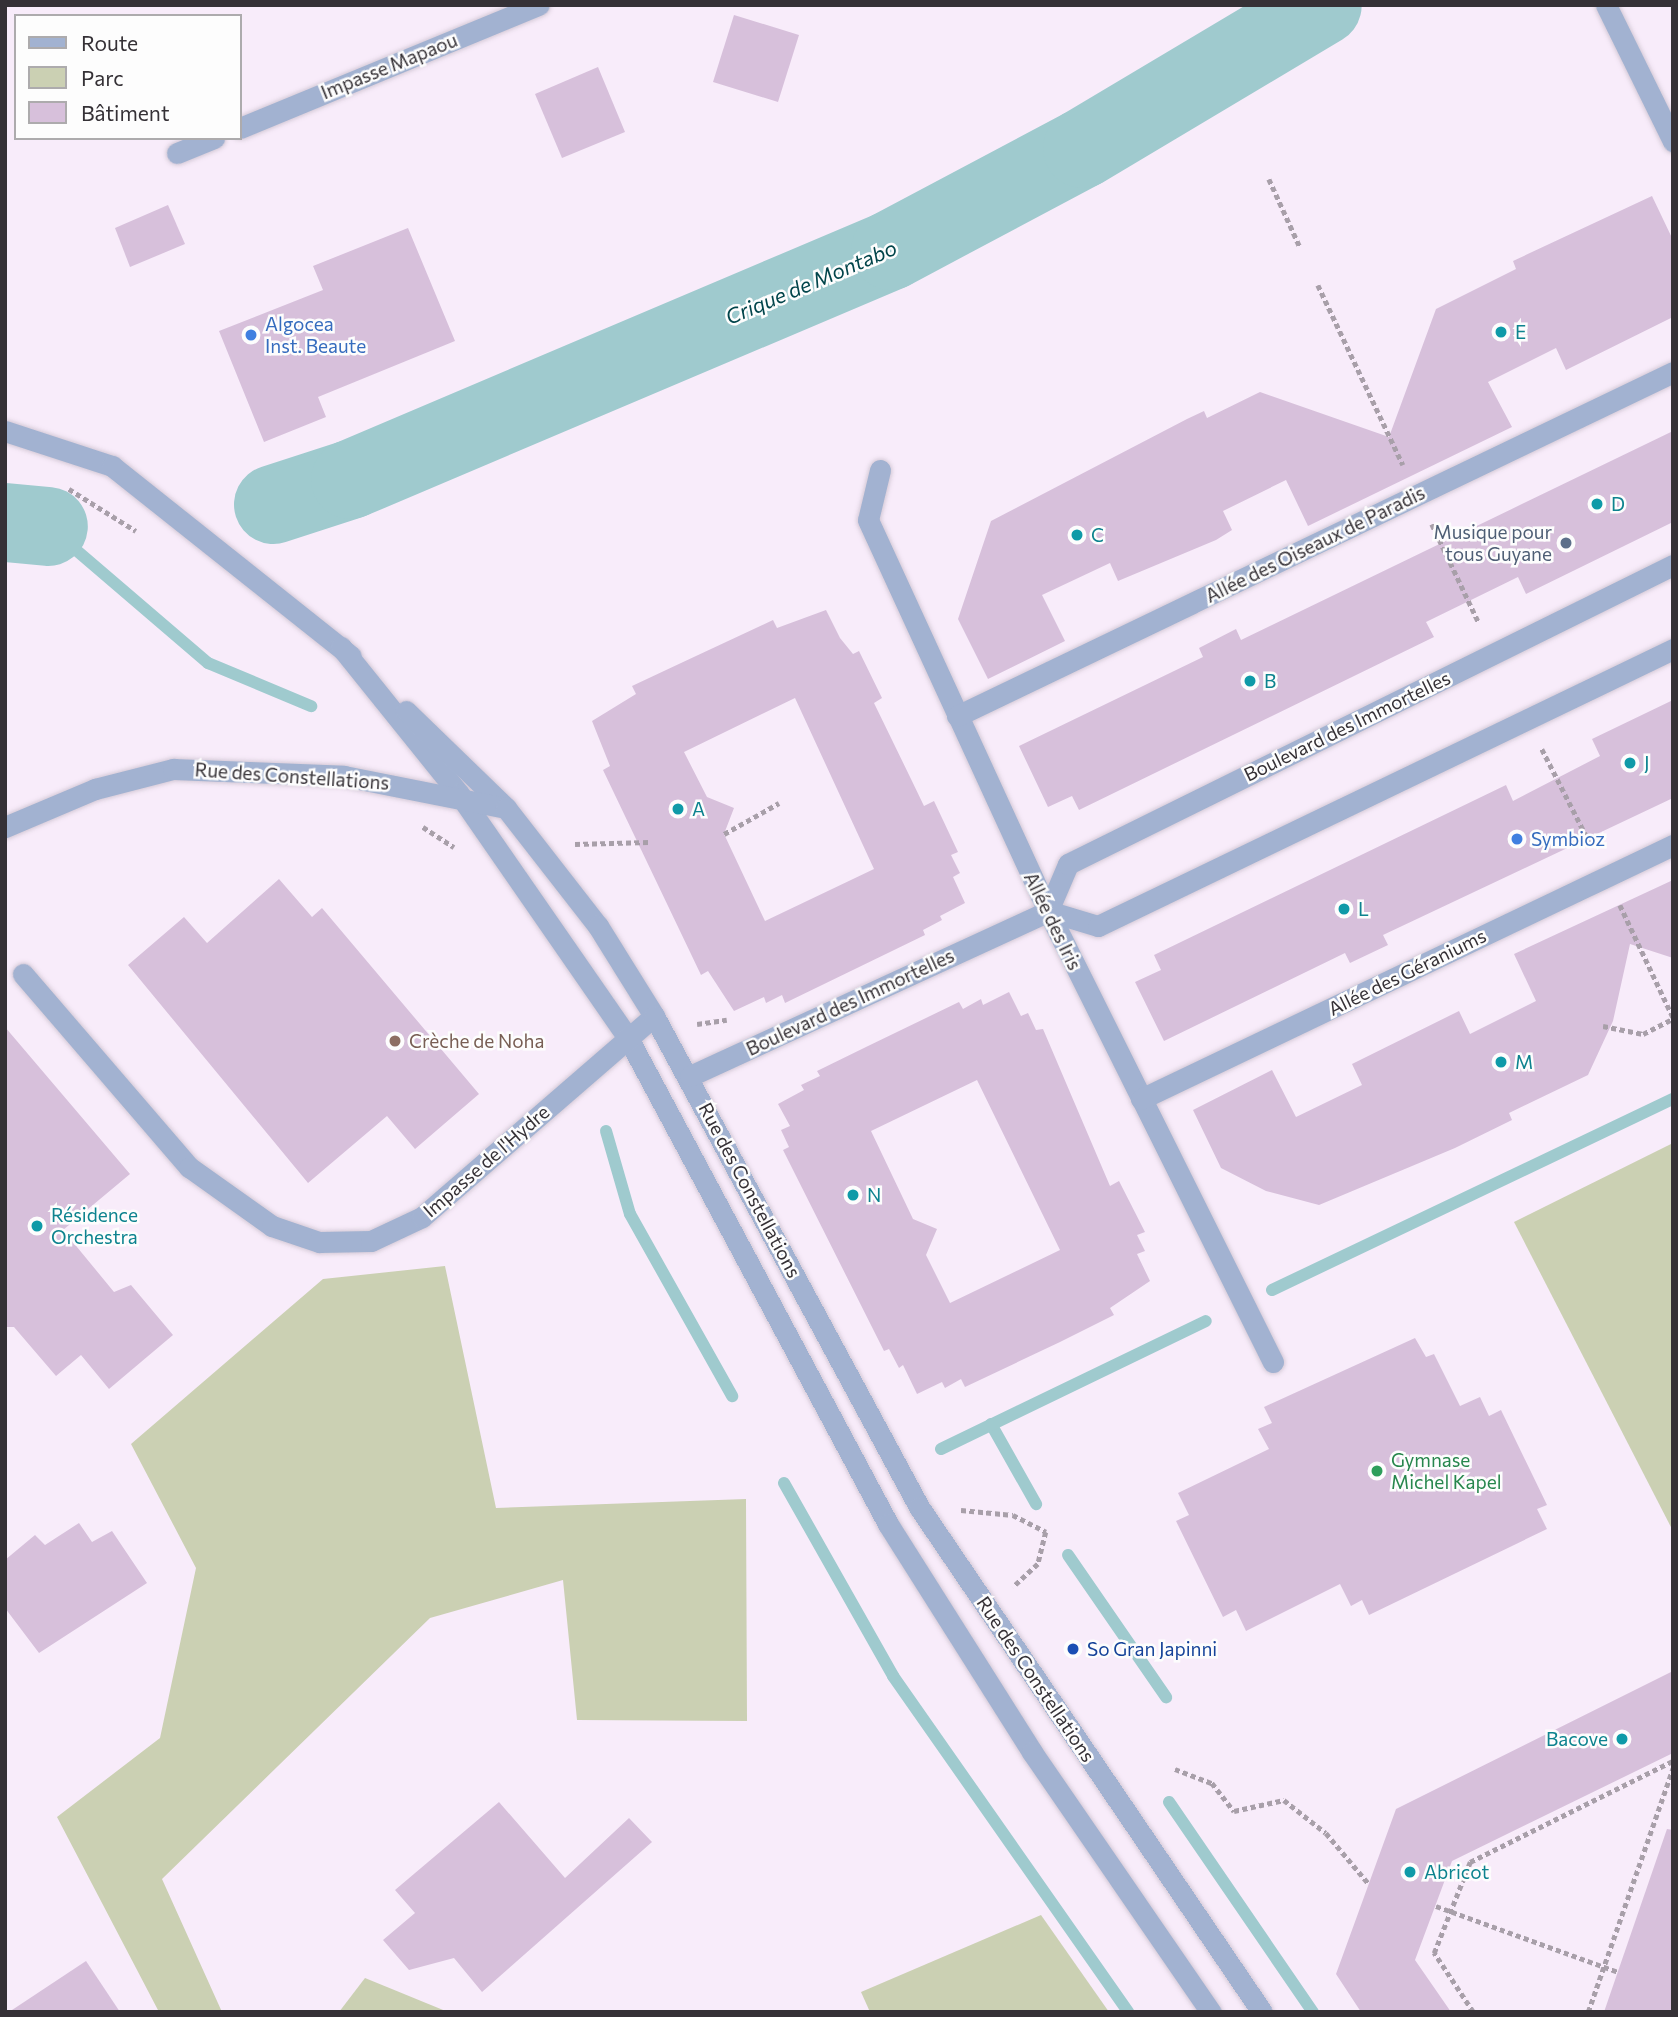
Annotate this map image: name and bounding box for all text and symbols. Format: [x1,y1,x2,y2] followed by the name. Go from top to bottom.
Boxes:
[14,14,242,140] legend
[317,28,461,104] street label: Impasse Mapaou
[81,30,138,55] text: Route
[81,65,124,90] text: Parc
[81,100,170,125] text: Bâtiment
[722,235,900,329] water label: Crique de Montabo
[265,313,366,357] place label: Algocea Inst. Beaute
[1515,321,1526,343] place label: E
[1493,324,1509,340] marker: E
[243,327,259,343] marker: Algocea Inst. Beaute
[1202,481,1428,607] street label: Allée des Oiseaux de Paradis
[1611,493,1625,515] place label: D
[1589,496,1605,512] marker: D
[1434,521,1552,565] place label: Musique pour tous Guyane
[1091,524,1104,546] place label: C
[1069,527,1085,543] marker: C
[1558,535,1574,551] marker: Musique pour tous Guyane
[1240,666,1454,786] street label: Boulevard des Immortelles
[1264,670,1276,692] place label: B
[1242,673,1258,689] marker: B
[1644,752,1650,774] place label: J
[1622,755,1638,771] marker: J
[194,758,390,794] street label: Rue des Constellations
[692,798,705,820] place label: A
[670,801,686,817] marker: A
[1531,828,1605,850] place label: Symbioz
[1509,831,1525,847] marker: Symbioz
[1019,868,1087,974] street label: Allée des Iris
[1358,898,1369,920] place label: L
[1336,901,1352,917] marker: L
[1324,924,1490,1020] street label: Allée des Géraniums
[742,944,958,1060] street label: Boulevard des Immortelles
[409,1030,544,1052] place label: Crèche de Noha
[387,1033,403,1049] marker: Crèche de Noha
[1515,1051,1533,1073] place label: M
[1493,1054,1509,1070] marker: M
[694,1099,806,1281] street label: Rue des Constellations
[418,1100,554,1222] street label: Impasse de l'Hydre
[867,1184,881,1206] place label: N
[845,1187,861,1203] marker: N
[51,1204,138,1248] place label: Résidence Orchestra
[29,1218,45,1234] marker: Résidence Orchestra
[1391,1449,1502,1493] place label: Gymnase Michel Kapel
[1369,1463,1385,1479] marker: Gymnase Michel Kapel
[972,1592,1100,1766] street label: Rue des Constellations
[1087,1638,1217,1660] place label: So Gran Japinni
[1065,1641,1081,1657] marker: So Gran Japinni
[1546,1728,1608,1750] place label: Bacove
[1614,1731,1630,1747] marker: Bacove
[1424,1861,1489,1883] place label: Abricot
[1402,1864,1418,1880] marker: Abricot

